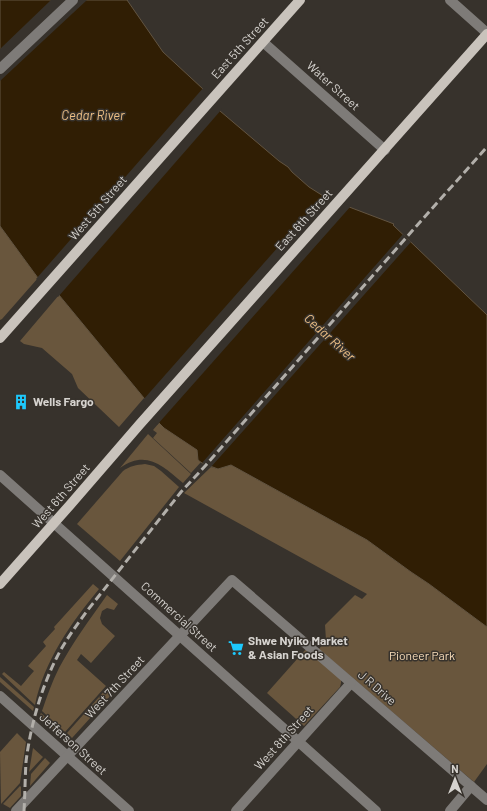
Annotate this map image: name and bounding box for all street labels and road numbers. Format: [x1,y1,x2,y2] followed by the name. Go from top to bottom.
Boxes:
[208,14,271,81] street label: East 5th Street
[304,58,363,113] street label: Water Street
[65,172,129,242] street label: West 5th Street
[272,186,335,253] street label: East 6th Street
[28,460,92,530] street label: West 6th Street
[139,578,221,654] street label: Commercial Street
[82,652,147,721] street label: West 7th Street
[356,667,400,708] street label: J R Drive
[251,703,316,772] street label: West 8th Street
[37,709,110,777] street label: Jefferson Street

